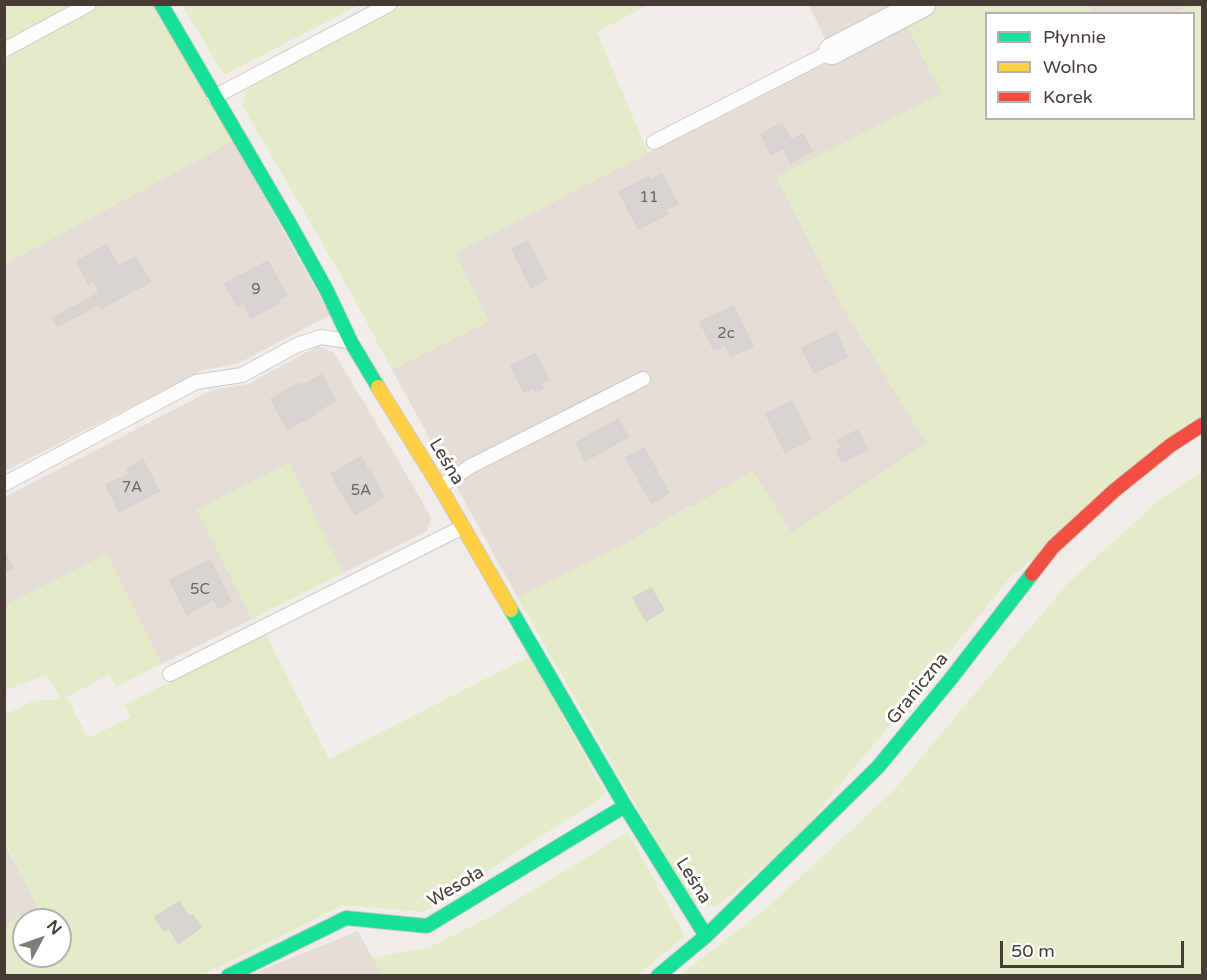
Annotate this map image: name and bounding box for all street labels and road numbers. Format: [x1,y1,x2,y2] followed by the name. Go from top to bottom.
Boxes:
[424,435,468,489] street label: Leśna
[883,649,953,729] street label: Graniczna
[671,854,715,908] street label: Leśna
[424,862,488,912] street label: Wesoła

